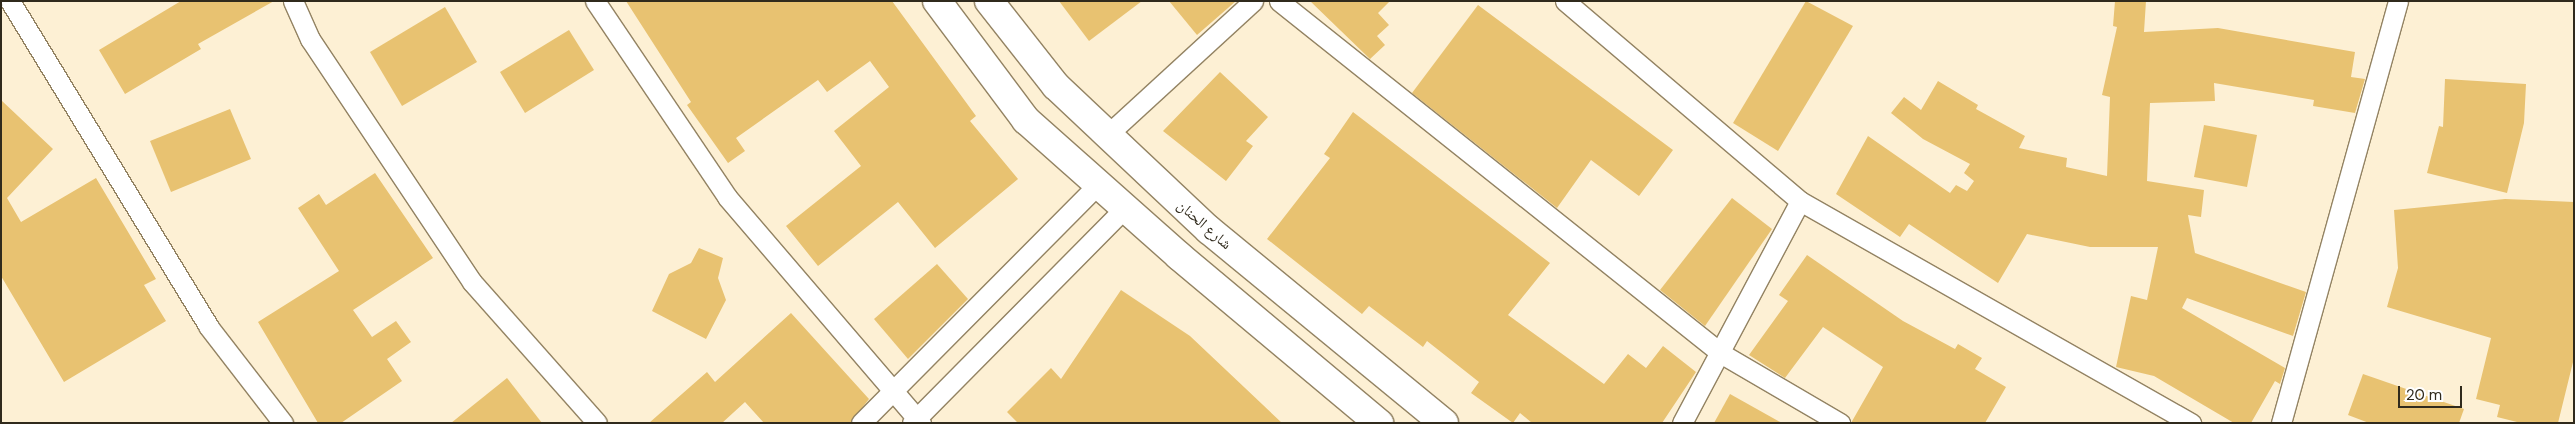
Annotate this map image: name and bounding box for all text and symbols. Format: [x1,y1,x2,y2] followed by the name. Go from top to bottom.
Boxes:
[1173,196,1235,254] street label: شارع الحنان
[2400,376,2464,408] scale bar
[2406,385,2442,405] text: 20 m

